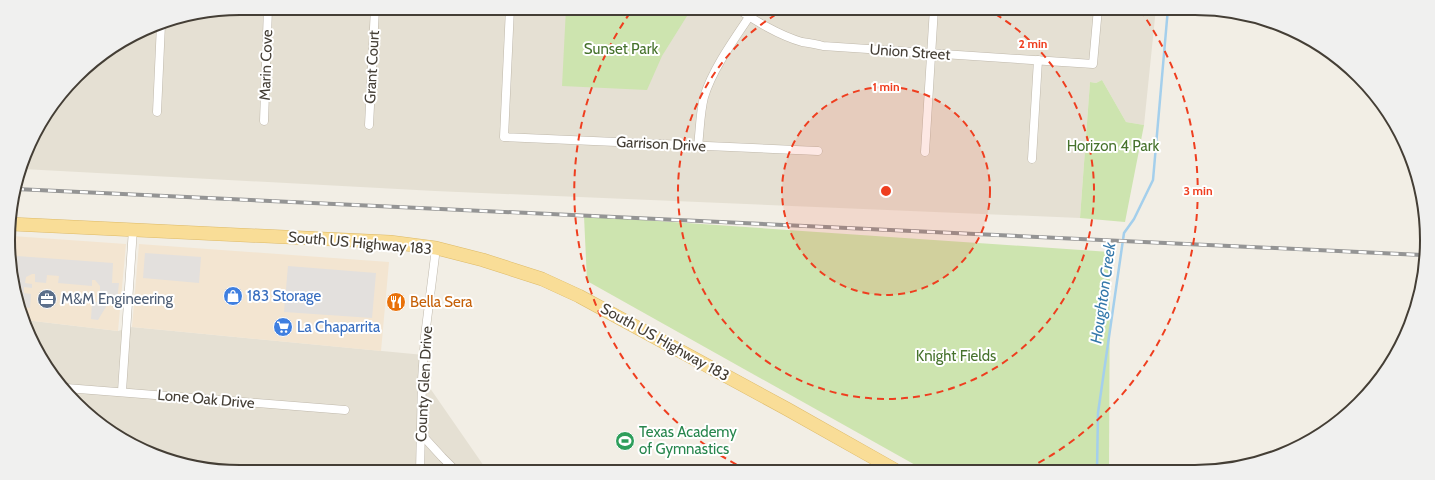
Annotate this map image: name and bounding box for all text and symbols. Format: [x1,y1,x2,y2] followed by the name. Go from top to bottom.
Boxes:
[256,29,276,101] street label: Marin Cove
[361,30,383,104] street label: Grant Court
[1019,36,1047,51] text: 2 min
[584,40,658,58] park label: Sunset Park
[869,40,951,64] street label: Union Street
[872,79,900,94] text: 1 min
[616,133,707,155] street label: Garrison Drive
[1067,137,1160,155] park label: Horizon 4 Park
[1183,183,1213,198] text: 3 min
[879,184,893,198] centre of rings
[287,228,433,258] street label: South US Highway 183
[1086,240,1120,345] water label: Houghton Creek
[222,285,244,307] shop icon: 183 Storage
[247,287,322,305] place label: 183 Storage
[36,288,58,310] office icon: M&M Engineering
[61,290,173,308] place label: M&M Engineering
[385,291,407,313] restaurant icon: Bella Sera
[410,293,473,311] place label: Bella Sera
[598,299,732,385] street label: South US Highway 183
[272,316,294,338] supermarket icon: La Chaparrita
[297,318,381,336] place label: La Chaparrita
[412,325,436,442] street label: County Glen Drive
[916,347,996,365] park label: Knight Fields
[157,386,256,412] street label: Lone Oak Drive
[639,423,737,458] place label: Texas Academy of Gymnastics
[614,430,636,452] sports icon: Texas Academy of Gymnastics

